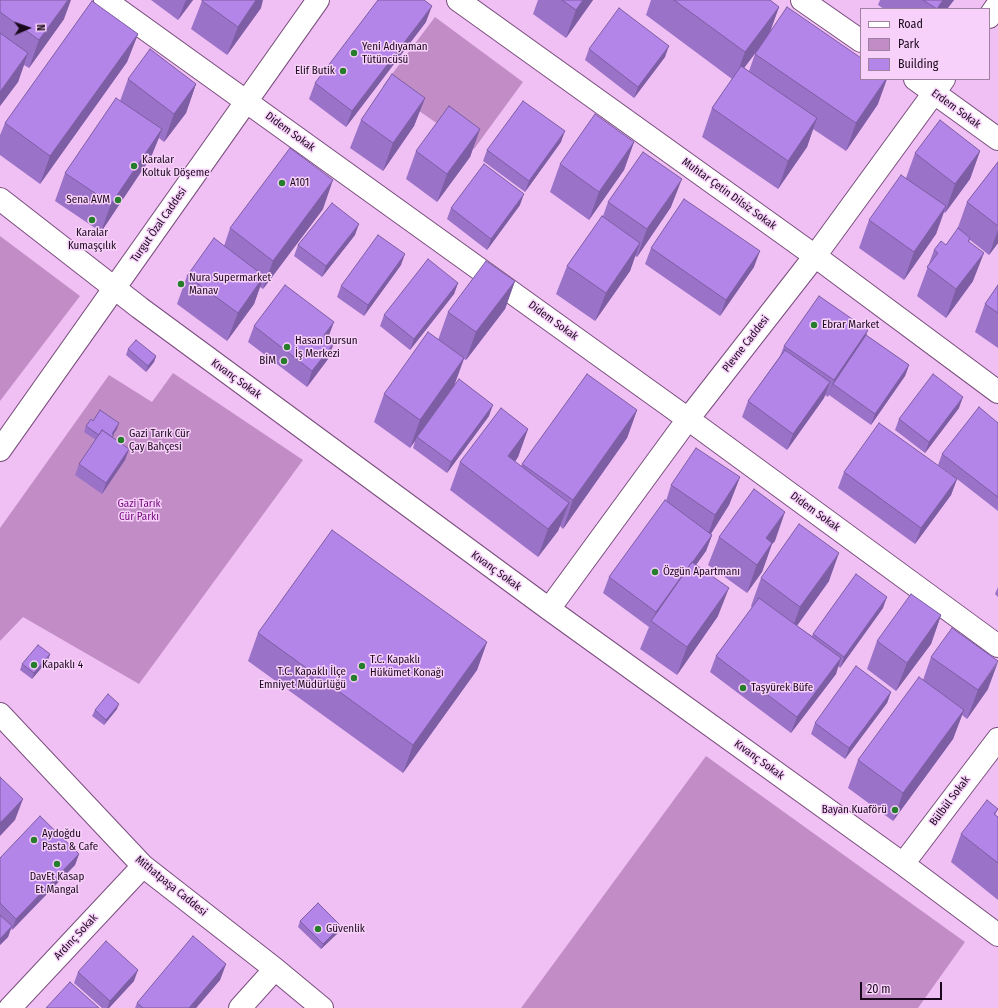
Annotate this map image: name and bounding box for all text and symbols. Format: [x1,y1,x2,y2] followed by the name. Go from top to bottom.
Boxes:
[8,8,48,48] north arrow
[860,8,990,80] legend
[898,17,923,31] text: Road
[34,24,47,31] text: N
[898,37,919,51] text: Park
[362,40,428,66] place label: Yeni Adıyaman Tütüncüsü
[349,48,359,58] marker: Yeni Adıyaman Tütüncüsü
[898,57,938,71] text: Building
[295,64,335,78] place label: Elif Butik
[338,66,348,76] marker: Elif Butik
[929,87,983,131] street label: Erdem Sokak
[263,110,317,154] street label: Didem Sokak
[142,153,210,179] place label: Karalar Koltuk Döşeme
[679,155,779,233] street label: Muhtar Çetin Dilsiz Sokak
[129,161,139,171] marker: Karalar Koltuk Döşeme
[290,176,309,190] place label: A101
[277,178,287,188] marker: A101
[128,185,190,265] street label: Turgut Özal Caddesi
[66,193,110,207] place label: Sena AVM
[113,195,123,205] marker: Sena AVM
[87,215,97,225] marker: Karalar Kumaşçılık
[68,226,116,252] place label: Karalar Kumaşçılık
[189,271,271,297] place label: Nura Supermarket Manav
[176,279,186,289] marker: Nura Supermarket Manav
[526,299,580,343] street label: Didem Sokak
[720,313,772,375] street label: Plevne Caddesi
[822,318,879,332] place label: Ebrar Market
[809,320,819,330] marker: Ebrar Market
[295,334,357,360] place label: Hasan Dursun İş Merkezi
[282,342,292,352] marker: Hasan Dursun İş Merkezi
[259,354,276,368] place label: BİM
[208,356,264,402] street label: Kıvanç Sokak
[279,356,289,366] marker: BİM
[129,427,190,453] place label: Gazi Tarık Cür Çay Bahçesi
[116,435,126,445] marker: Gazi Tarık Cür Çay Bahçesi
[788,490,842,534] street label: Didem Sokak
[117,497,161,523] park label: Gazi Tarık Cür Parkı
[468,548,524,594] street label: Kıvanç Sokak
[663,565,740,579] place label: Özgün Apartmanı
[650,567,660,577] marker: Özgün Apartmanı
[370,653,444,679] place label: T.C. Kapaklı Hükümet Konağı
[42,658,83,672] place label: Kapaklı 4
[29,660,39,670] marker: Kapaklı 4
[357,661,367,671] marker: T.C. Kapaklı Hükümet Konağı
[259,665,346,691] place label: T.C. Kapaklı İlçe Emniyet Müdürlüğü
[349,673,359,683] marker: T.C. Kapaklı İlçe Emniyet Müdürlüğü
[751,681,813,695] place label: Taşyürek Büfe
[738,683,748,693] marker: Taşyürek Büfe
[731,737,787,783] street label: Kıvanç Sokak
[927,774,973,828] street label: Bülbül Sokak
[822,803,887,817] place label: Bayan Kuaförü
[890,805,900,815] marker: Bayan Kuaförü
[42,827,98,853] place label: Aydoğdu Pasta & Cafe
[29,835,39,845] marker: Aydoğdu Pasta & Cafe
[133,853,209,919] street label: Mithatpaşa Caddesi
[52,859,62,869] marker: DavEt Kasap Et Mangal
[30,870,84,896] place label: DavEt Kasap Et Mangal
[51,911,101,963] street label: Ardınç Sokak
[326,922,365,936] place label: Güvenlik
[313,924,323,934] marker: Güvenlik
[862,974,944,1000] scale bar
[867,982,891,996] text: 20 m

